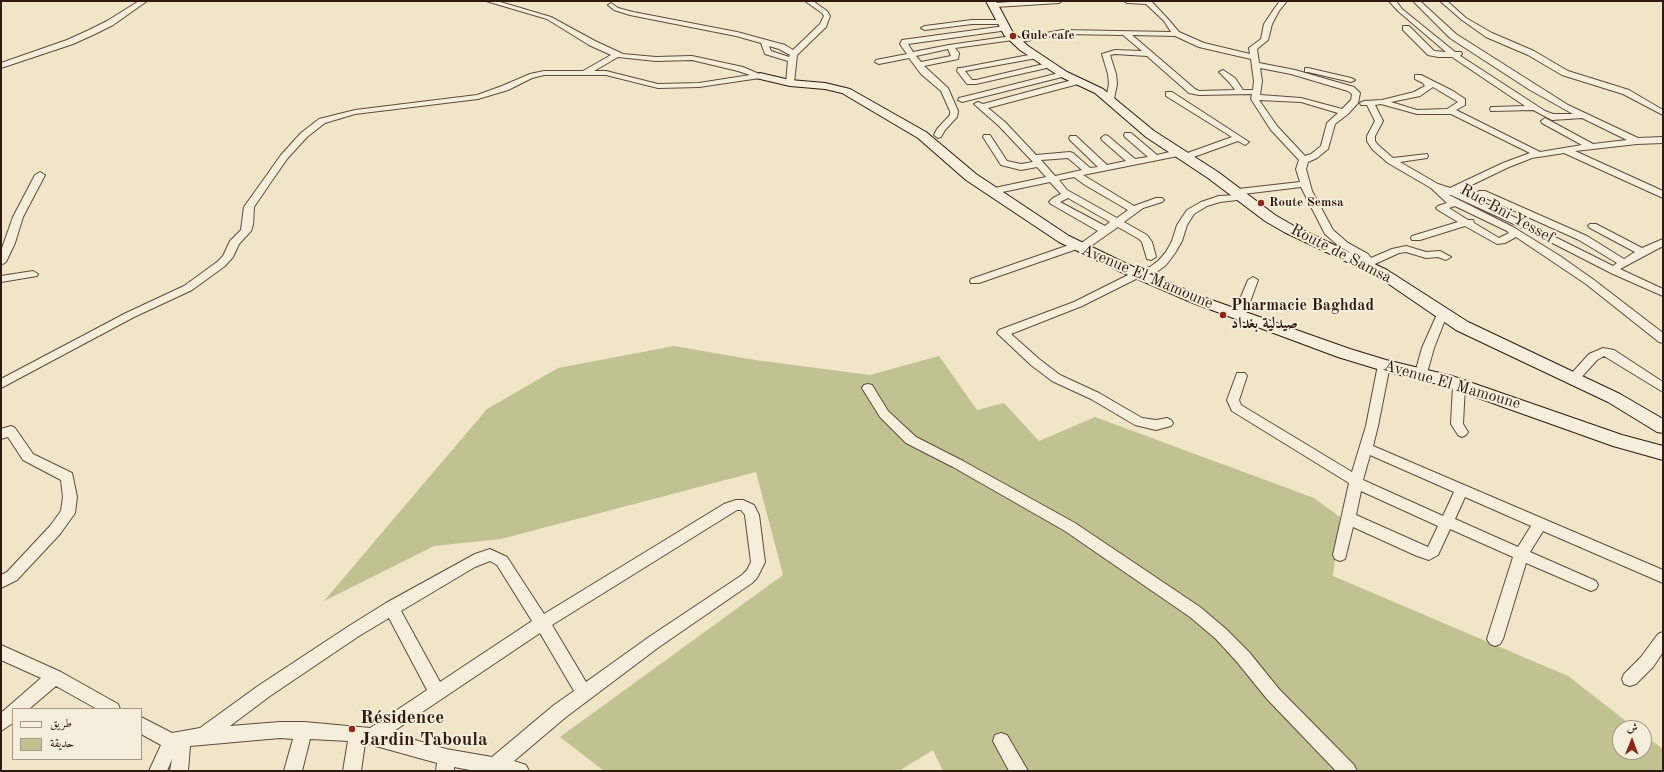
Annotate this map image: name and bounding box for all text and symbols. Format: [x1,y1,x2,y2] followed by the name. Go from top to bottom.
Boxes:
[1021,28,1075,44] place label: Gule cafe
[1008,31,1018,41] marker: Gule cafe
[1457,180,1557,248] street label: Rue Bni Yessef
[1269,195,1343,211] place label: Route Semsa
[1256,198,1266,208] marker: Route Semsa
[1287,220,1395,288] street label: Route de Samsa
[1078,240,1216,314] street label: Avenue El Mamoune
[1231,296,1374,334] place label: Pharmacie Baghdad صيدلية بغداد
[1218,310,1228,320] marker: Pharmacie Baghdad صيدلية بغداد
[1381,356,1523,414] street label: Avenue El Mamoune
[360,707,488,751] place label: Résidence Jardin Taboula
[12,708,142,760] legend
[50,718,72,730] text: طريق
[1612,720,1652,760] north arrow
[1627,723,1638,734] text: ش
[347,724,357,734] marker: Résidence Jardin Taboula
[50,738,74,750] text: حديقة

